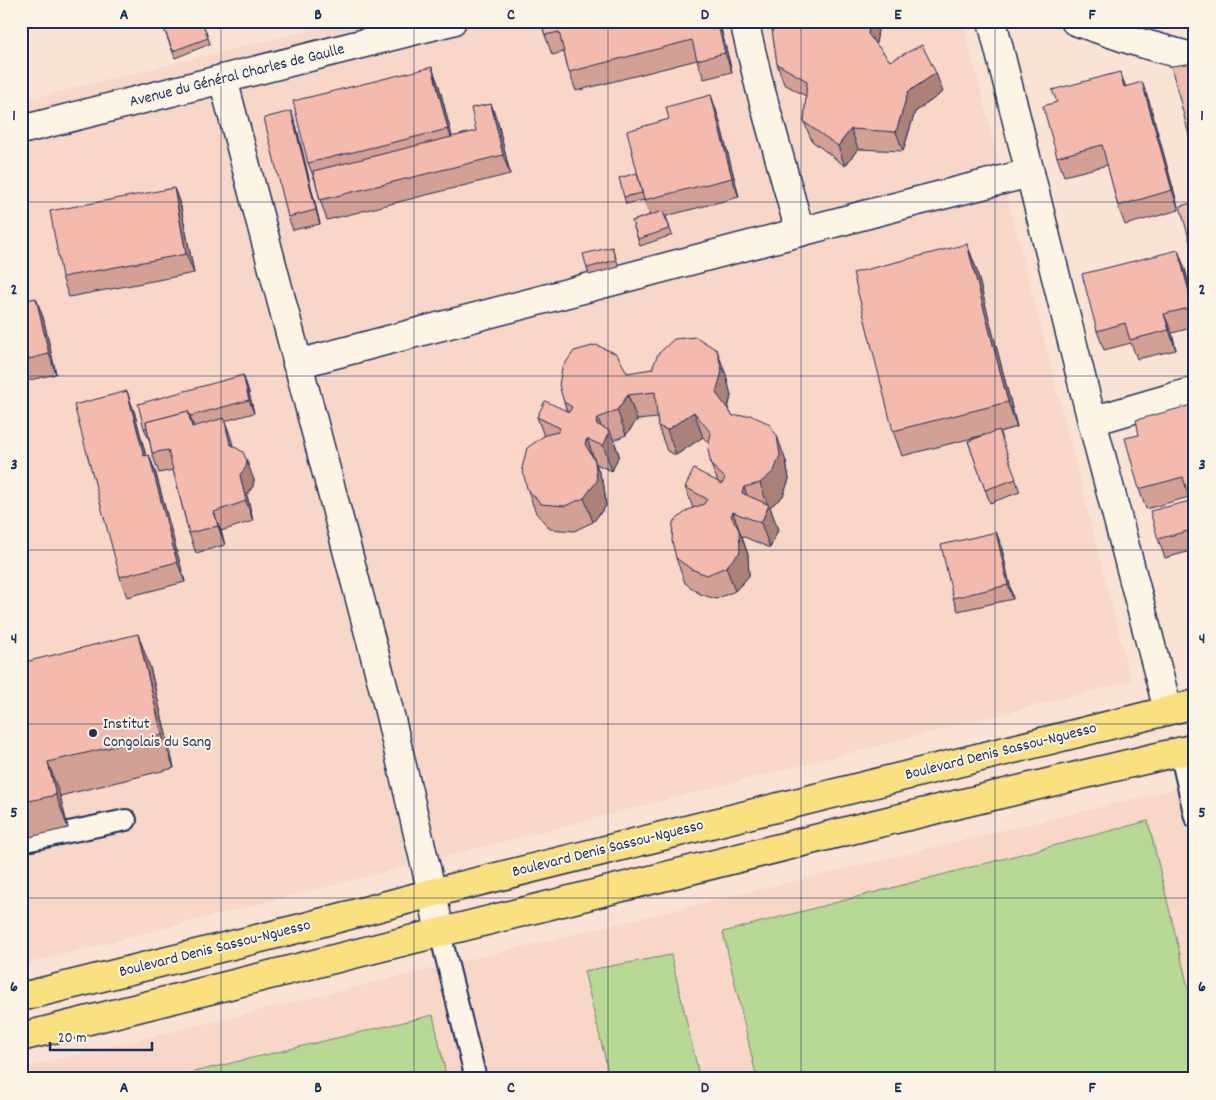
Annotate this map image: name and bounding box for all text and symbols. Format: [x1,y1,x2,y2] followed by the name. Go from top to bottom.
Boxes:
[120,4,129,27] text: A
[314,4,322,27] text: B
[507,4,515,27] text: C
[701,4,710,27] text: D
[894,4,902,27] text: E
[1088,4,1096,27] text: F
[127,38,347,114] street label: Avenue du Général Charles de Gaulle
[12,105,16,128] text: 1
[1200,105,1204,128] text: 1
[11,279,18,302] text: 2
[1199,279,1206,302] text: 2
[10,454,18,477] text: 3
[1198,454,1206,477] text: 3
[11,628,17,651] text: 4
[1199,628,1205,651] text: 4
[103,713,211,754] place label: Institut Congolais du Sang
[903,717,1099,787] street label: Boulevard Denis Sassou-Nguesso
[87,727,99,739] marker: Institut Congolais du Sang
[10,802,18,825] text: 5
[1198,802,1206,825] text: 5
[510,814,706,884] street label: Boulevard Denis Sassou-Nguesso
[117,914,313,984] street label: Boulevard Denis Sassou-Nguesso
[10,976,18,999] text: 6
[1198,976,1206,999] text: 6
[50,1020,152,1052] scale bar
[58,1028,86,1050] text: 20 m
[120,1077,129,1100] text: A
[314,1077,322,1100] text: B
[507,1077,515,1100] text: C
[701,1077,710,1100] text: D
[894,1077,902,1100] text: E
[1088,1077,1096,1100] text: F

